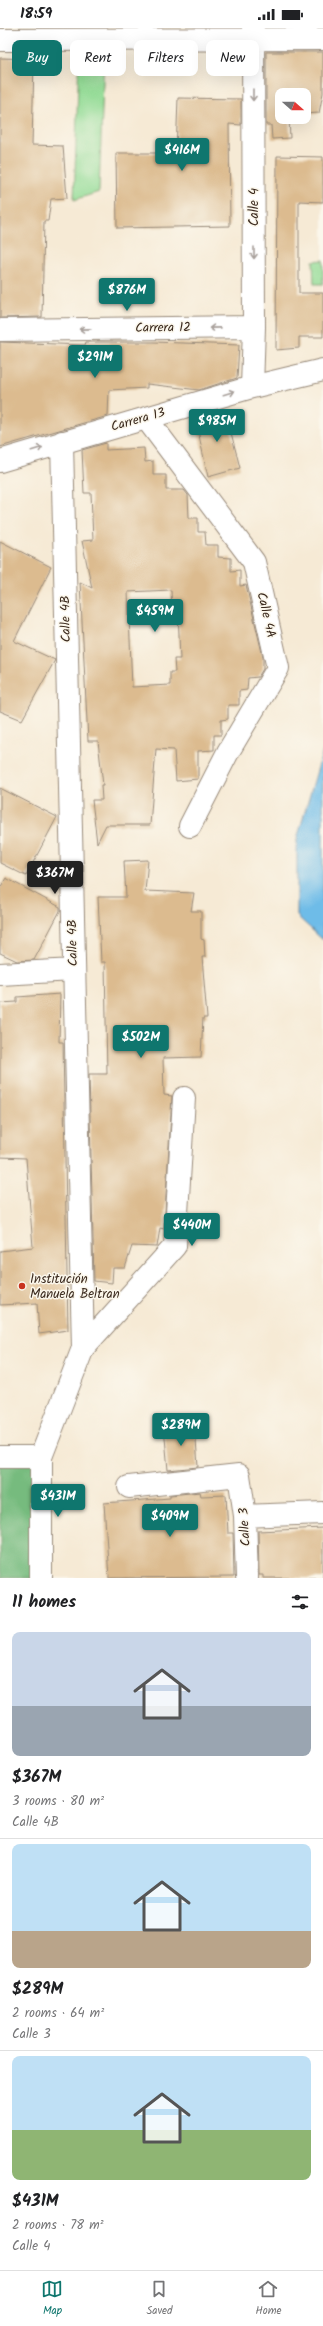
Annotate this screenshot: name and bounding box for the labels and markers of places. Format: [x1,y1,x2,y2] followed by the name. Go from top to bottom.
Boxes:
[154,138,210,172] pin: $416M
[99,278,155,312] pin: $876M
[67,345,123,379] pin: $291M
[189,409,245,443] pin: $985M
[127,599,183,633] pin: $459M
[27,861,83,895] pin: $367M
[113,1025,169,1059] pin: $502M
[164,1213,220,1247] pin: $440M
[30,1269,120,1305] place label: Institución Manuela Beltran
[17,1281,27,1291] marker: Institución Manuela Beltran
[153,1413,209,1447] pin: $289M
[30,1484,86,1518] pin: $431M
[142,1504,198,1538] pin: $409M

